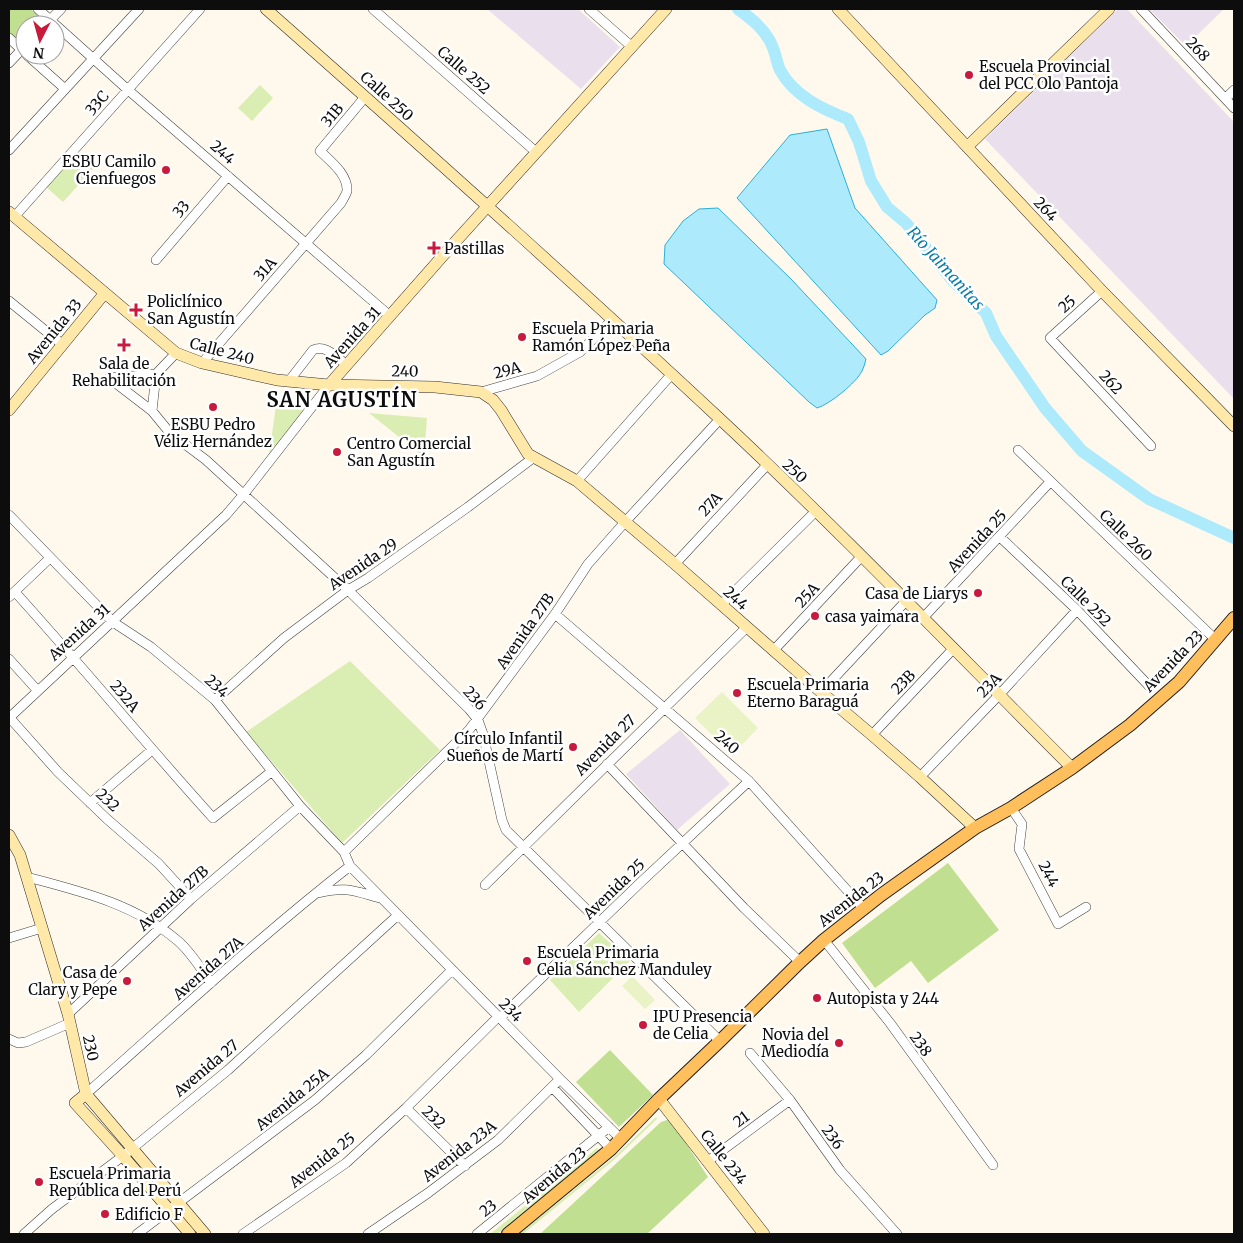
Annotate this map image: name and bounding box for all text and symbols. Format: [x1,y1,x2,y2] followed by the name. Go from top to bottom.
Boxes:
[15,15,65,65] north arrow
[1182,33,1214,65] street label: 268
[434,42,494,98] street label: Calle 252
[32,43,45,62] text: N
[979,57,1119,93] place label: Escuela Provincial del PCC Olo Pantoja
[356,67,418,125] street label: Calle 250
[963,69,975,81] marker: Escuela Provincial del PCC Olo Pantoja
[81,87,113,119] street label: 33C
[317,99,347,131] street label: 31B
[207,136,239,168] street label: 244
[62,152,156,188] place label: ESBU Camilo Cienfuegos
[160,164,172,176] marker: ESBU Camilo Cienfuegos
[1030,193,1062,225] street label: 264
[168,197,194,221] street label: 33
[903,222,989,314] water label: Río Jaimanitas
[444,239,504,258] place label: Pastillas
[428,242,440,254] marker: Pastillas
[249,253,281,285] street label: 31A
[1054,291,1080,317] street label: 25
[147,292,235,328] place label: Policlínico San Agustín
[21,295,86,368] street label: Avenida 33
[319,302,385,372] street label: Avenida 31
[129,303,143,317] marker: Policlínico San Agustín
[532,319,670,355] place label: Escuela Primaria Ramón López Peña
[516,331,528,343] marker: Escuela Primaria Ramón López Peña
[188,333,256,369] street label: Calle 240
[117,338,131,352] marker: Sala de Rehabilitación
[72,354,176,390] place label: Sala de Rehabilitación
[491,357,523,383] street label: 29A
[391,361,419,381] street label: 240
[1095,366,1127,398] street label: 262
[267,385,417,412] district label: SAN AGUSTÍN
[207,401,219,413] marker: ESBU Pedro Véliz Hernández
[153,415,272,451] place label: ESBU Pedro Véliz Hernández
[347,434,472,470] place label: Centro Comercial San Agustín
[331,446,343,458] marker: Centro Comercial San Agustín
[779,455,811,487] street label: 250
[694,488,726,520] street label: 27A
[1096,505,1156,565] street label: Calle 260
[943,506,1011,577] street label: Avenida 25
[324,534,401,595] street label: Avenida 29
[1057,572,1115,630] street label: Calle 252
[791,578,824,611] street label: 25A
[720,582,752,614] street label: 244
[865,584,968,603] place label: Casa de Liarys
[972,587,984,599] marker: Casa de Liarys
[491,589,558,673] street label: Avenida 27B
[44,599,114,665] street label: Avenida 31
[825,607,919,626] place label: casa yaimara
[809,610,821,622] marker: casa yaimara
[1138,626,1207,696] street label: Avenida 23
[887,666,919,698] street label: 23B
[973,668,1006,701] street label: 23A
[201,670,233,702] street label: 234
[747,675,869,711] place label: Escuela Primaria Eterno Baraguá
[106,676,144,716] street label: 232A
[459,682,491,714] street label: 236
[731,687,743,699] marker: Escuela Primaria Eterno Baraguá
[570,710,640,780] street label: Avenida 27
[711,726,743,758] street label: 240
[446,729,564,765] place label: Círculo Infantil Sueños de Martí
[567,741,579,753] marker: Círculo Infantil Sueños de Martí
[92,784,124,816] street label: 232
[578,855,649,924] street label: Avenida 25
[1034,858,1064,890] street label: 244
[133,861,212,935] street label: Avenida 27B
[814,867,888,931] street label: Avenida 23
[168,932,248,1004] street label: Avenida 27A
[537,943,712,979] place label: Escuela Primaria Celia Sánchez Manduley
[521,955,533,967] marker: Escuela Primaria Celia Sánchez Manduley
[28,963,117,999] place label: Casa de Clary y Pepe
[121,975,133,987] marker: Casa de Clary y Pepe
[826,989,939,1008] place label: Autopista y 244
[811,992,823,1004] marker: Autopista y 244
[495,994,527,1026] street label: 234
[653,1007,752,1043] place label: IPU Presencia de Celia
[637,1019,649,1031] marker: IPU Presencia de Celia
[761,1025,829,1061] place label: Novia del Mediodía
[906,1028,936,1060] street label: 238
[79,1033,103,1063] street label: 230
[169,1035,242,1101] street label: Avenida 27
[833,1037,845,1049] marker: Novia del Mediodía
[251,1063,333,1135] street label: Avenida 25A
[418,1101,450,1133] street label: 232
[729,1107,753,1131] street label: 21
[417,1116,500,1186] street label: Avenida 23A
[818,1121,848,1153] street label: 236
[697,1126,751,1188] street label: Calle 234
[284,1128,359,1192] street label: Avenida 25
[517,1143,590,1208] street label: Avenida 23
[49,1164,182,1200] place label: Escuela Primaria República del Perú
[33,1176,45,1188] marker: Escuela Primaria República del Perú
[475,1195,501,1221] street label: 23
[115,1205,183,1224] place label: Edificio F
[99,1208,111,1220] marker: Edificio F

